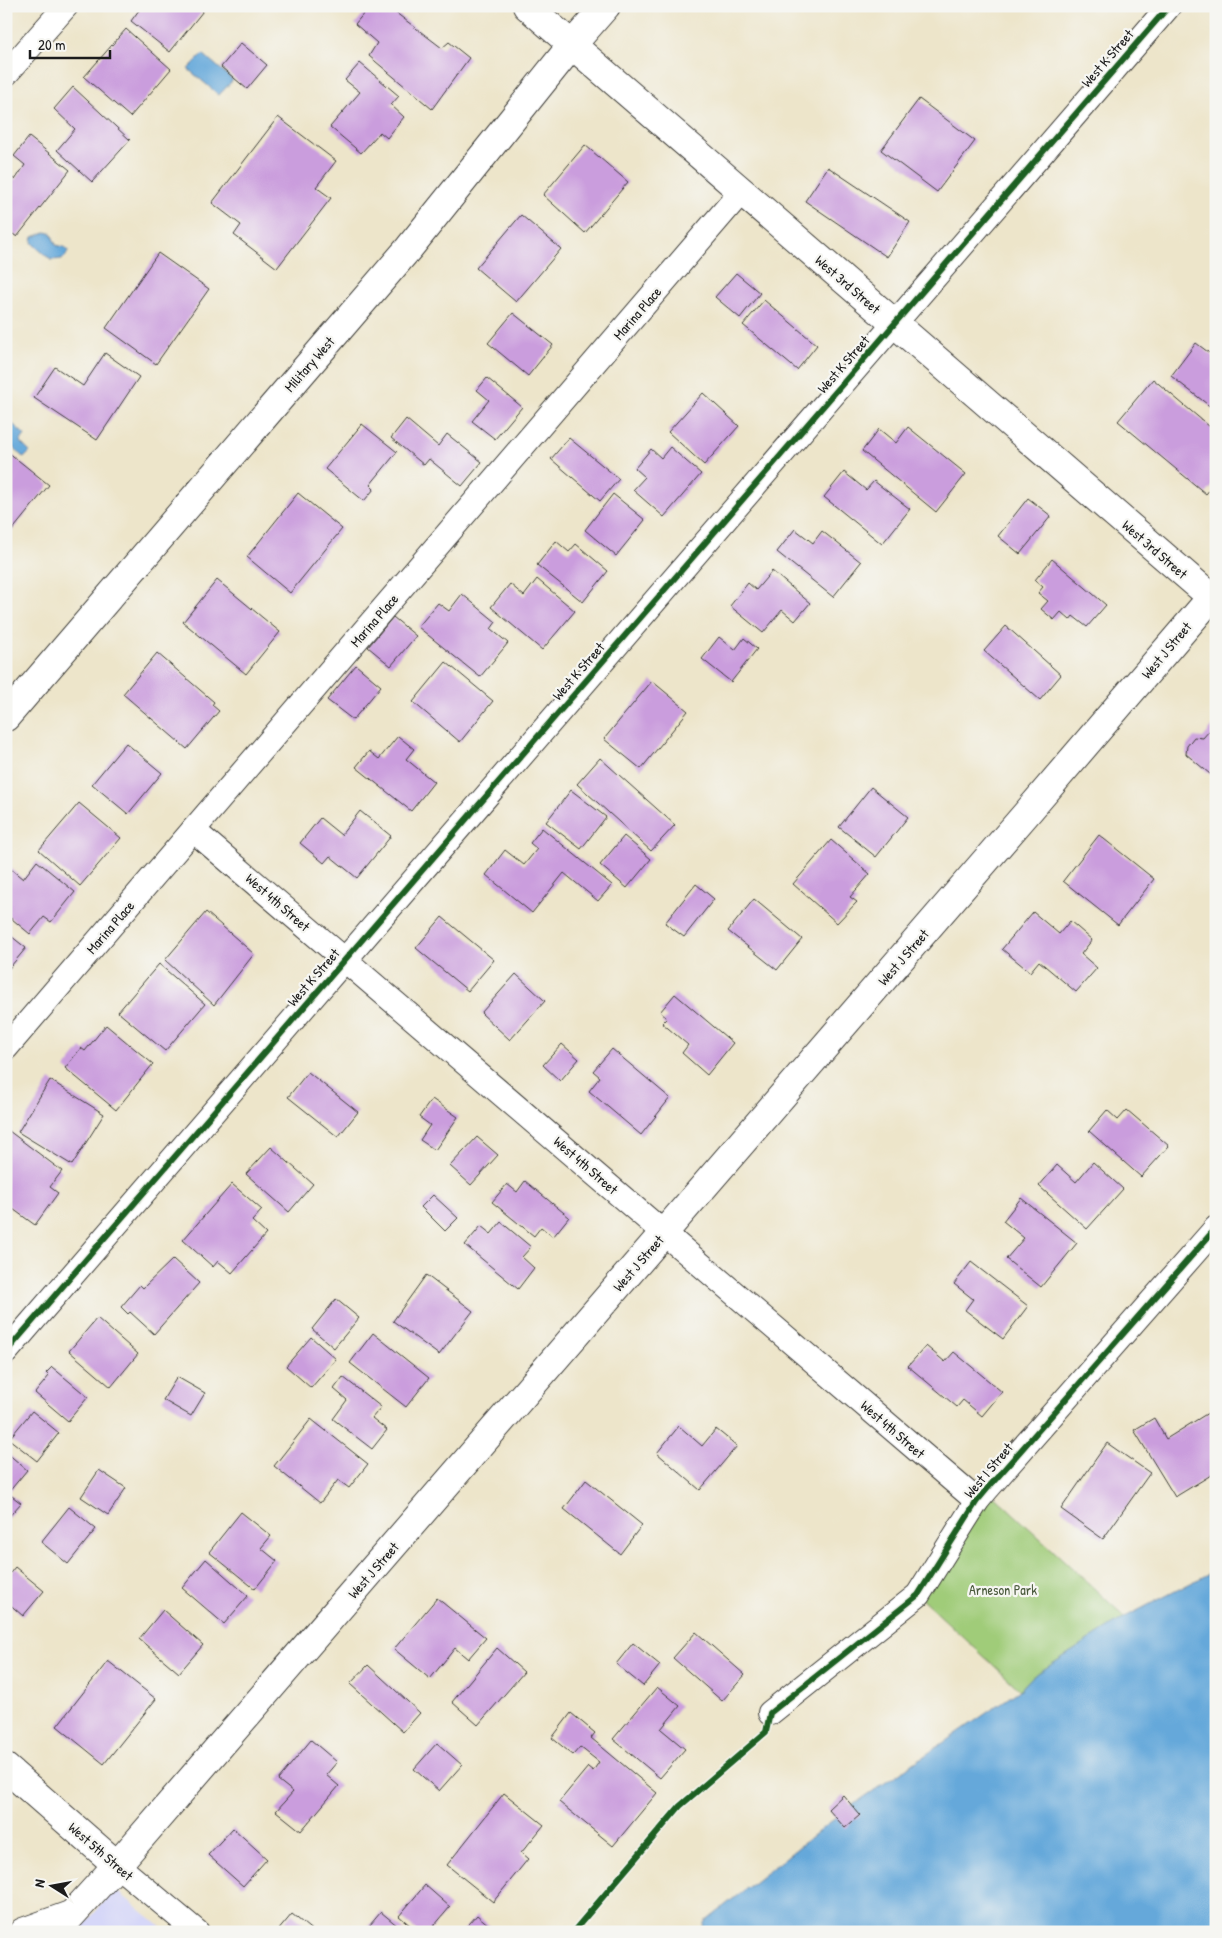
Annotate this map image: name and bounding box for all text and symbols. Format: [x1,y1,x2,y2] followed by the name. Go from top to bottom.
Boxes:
[1077,25,1137,91] street label: West K Street
[30,28,110,60] scale bar
[38,34,65,55] text: 20 m
[811,250,885,318] street label: West 3rd Street
[609,282,666,344] street label: Marina Place
[813,331,873,397] street label: West K Street
[280,332,339,396] street label: Military West
[1118,515,1192,583] street label: West 3rd Street
[346,589,403,651] street label: Marina Place
[1137,617,1195,682] street label: West J Street
[548,638,608,704] street label: West K Street
[242,869,314,935] street label: West 4th Street
[82,896,139,958] street label: Marina Place
[873,925,933,989] street label: West J Street
[283,944,343,1010] street label: West K Street
[550,1132,622,1198] street label: West 4th Street
[608,1231,668,1295] street label: West J Street
[857,1396,929,1462] street label: West 4th Street
[959,1438,1017,1502] street label: West I Street
[343,1538,403,1602] street label: West J Street
[969,1580,1037,1599] park label: Arneson Park
[65,1818,138,1885] street label: West 5th Street
[28,1860,78,1910] north arrow
[29,1877,49,1889] text: N

